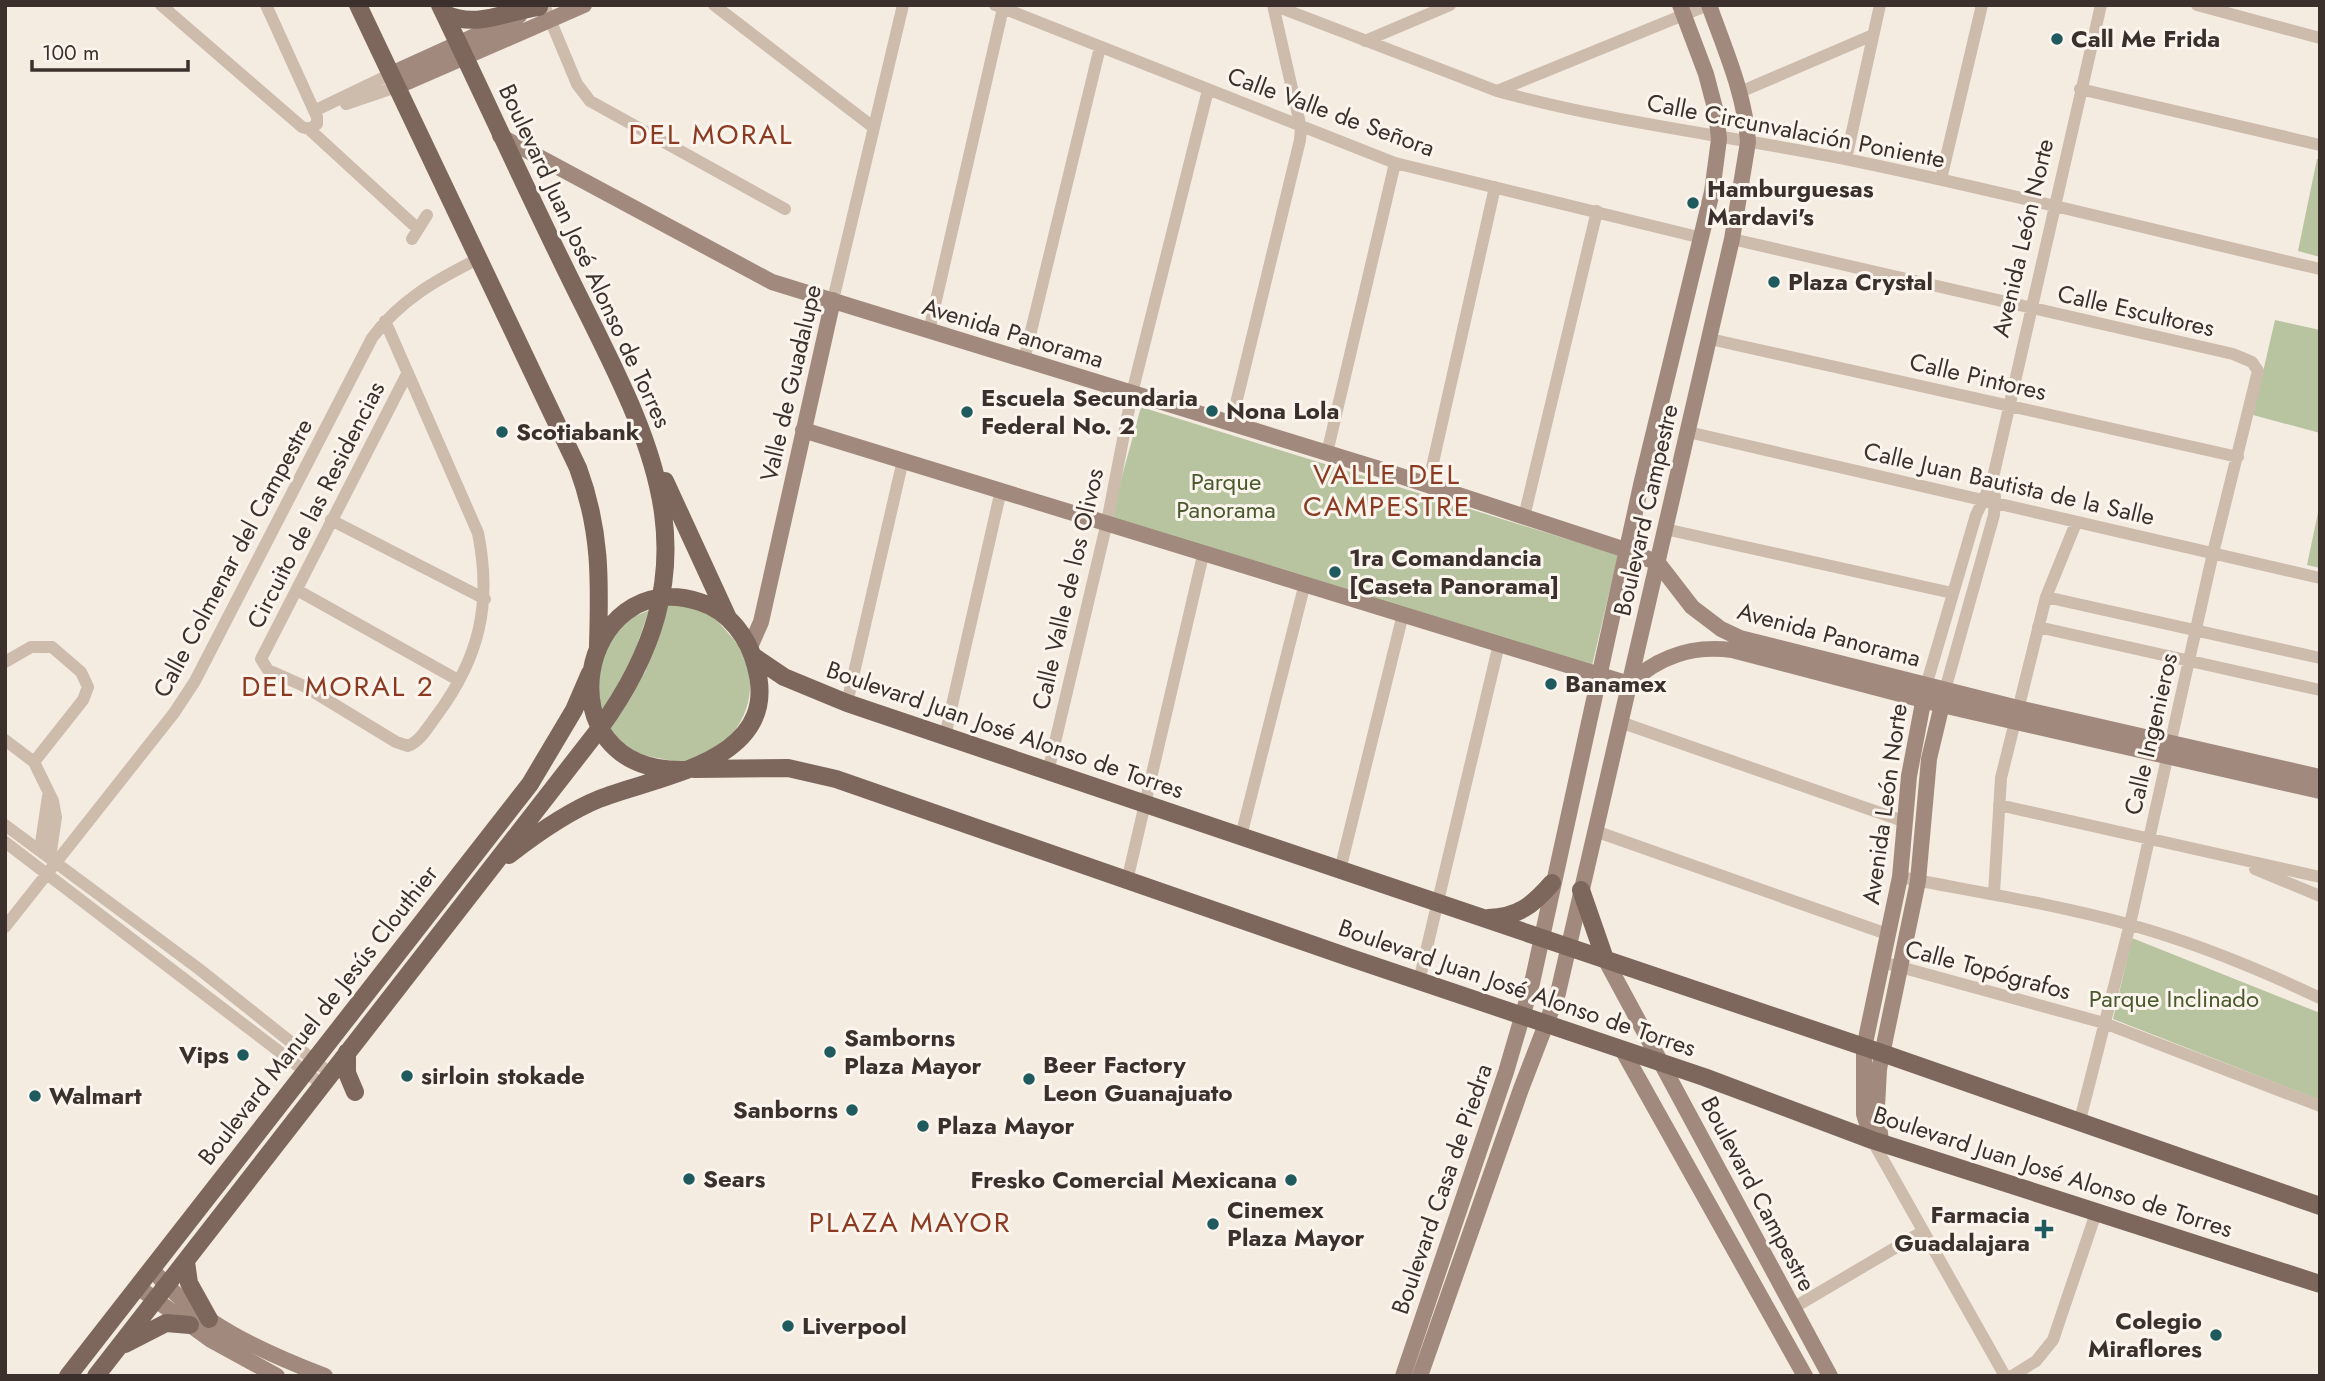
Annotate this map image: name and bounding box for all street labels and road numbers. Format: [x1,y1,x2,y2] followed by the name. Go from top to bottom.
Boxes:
[1223,58,1440,165] street label: Calle Valle de Señora
[490,78,681,434] street label: Boulevard Juan José Alonso de Torres
[1644,84,1948,177] street label: Calle Circunvalación Poniente
[1983,135,2062,341] street label: Avenida León Norte
[2054,275,2218,346] street label: Calle Escultores
[751,281,830,485] street label: Valle de Guadalupe
[918,288,1108,377] street label: Avenida Panorama
[1906,344,2050,409] street label: Calle Pintores
[238,375,393,635] street label: Circuito de las Residencias
[1604,401,1687,619] street label: Boulevard Campestre
[144,412,321,703] street label: Calle Colmenar del Campestre
[1860,433,2158,534] street label: Calle Juan Bautista de la Salle
[1023,465,1112,713] street label: Calle Valle de los Olivos
[1734,593,1925,676] street label: Avenida Panorama
[2115,650,2186,818] street label: Calle Ingenieros
[822,652,1189,807] street label: Boulevard Juan José Alonso de Torres
[1853,701,1916,907] street label: Avenida León Norte
[189,857,447,1172] street label: Boulevard Manuel de Jesús Clouthier
[1334,910,1701,1065] street label: Boulevard Juan José Alonso de Torres
[1901,931,2075,1008] street label: Calle Topógrafos
[1382,1059,1501,1319] street label: Boulevard Casa de Piedra
[1692,1090,1825,1297] street label: Boulevard Campestre
[1869,1097,2237,1246] street label: Boulevard Juan José Alonso de Torres

